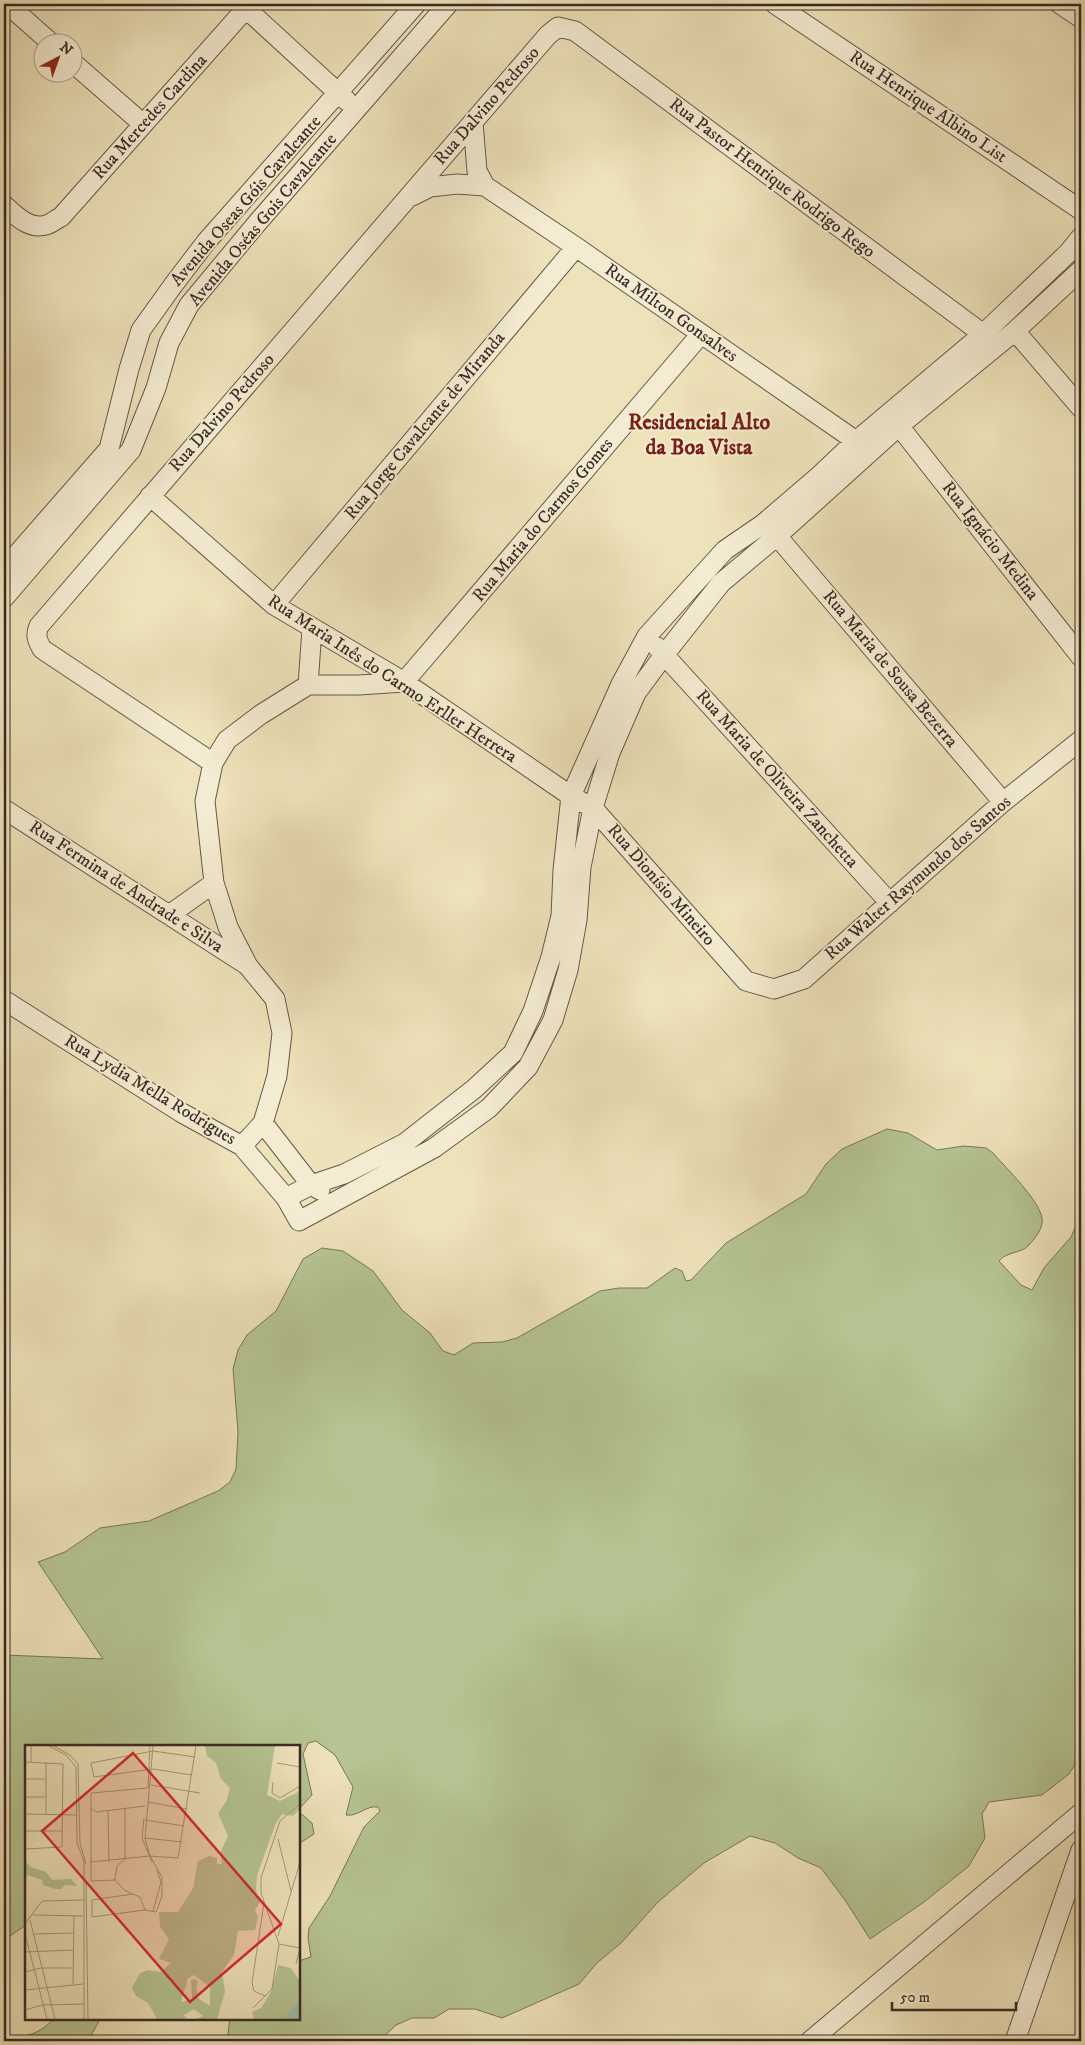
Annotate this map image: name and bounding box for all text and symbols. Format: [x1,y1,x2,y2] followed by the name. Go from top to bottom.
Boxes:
[32,32,82,82] north arrow
[56,38,76,60] text: N
[430,42,545,170] street label: Rua Dalvino Pedroso
[845,46,1011,168] street label: Rua Henrique Albino List
[88,50,212,184] street label: Rua Mercedes Cardina
[665,93,880,263] street label: Rua Pastor Henrique Rodrigo Rego
[166,111,326,291] street label: Avenida Oseas Góis Cavalcante
[184,129,342,311] street label: Avenida Oséas Gois Cavalcante
[600,259,742,367] street label: Rua Milton Gonsalves
[340,327,510,524] street label: Rua Jorge Cavalcante de Miranda
[165,349,280,477] street label: Rua Dalvino Pedroso
[628,409,770,461] district label: Residencial Alto da Boa Vista
[468,433,618,607] street label: Rua Maria do Carmos Gomes
[937,477,1043,605] street label: Rua Ignácio Medina
[818,586,963,753] street label: Rua Maria de Sousa Bezerra
[263,590,521,768] street label: Rua Maria Inês do Carmo Erller Herrera
[691,685,863,873] street label: Rua Maria de Oliveira Zanchetta
[820,791,1016,965] street label: Rua Walter Raymundo dos Santos
[25,816,227,958] street label: Rua Fermina de Andrade e Silva
[602,820,720,951] street label: Rua Dionísio Mineiro
[60,1030,240,1150] street label: Rua Lydia Mella Rodrigues
[25,1745,300,2020] inset map
[892,1980,1016,2012] scale bar
[900,1988,930,2007] text: 50 m

